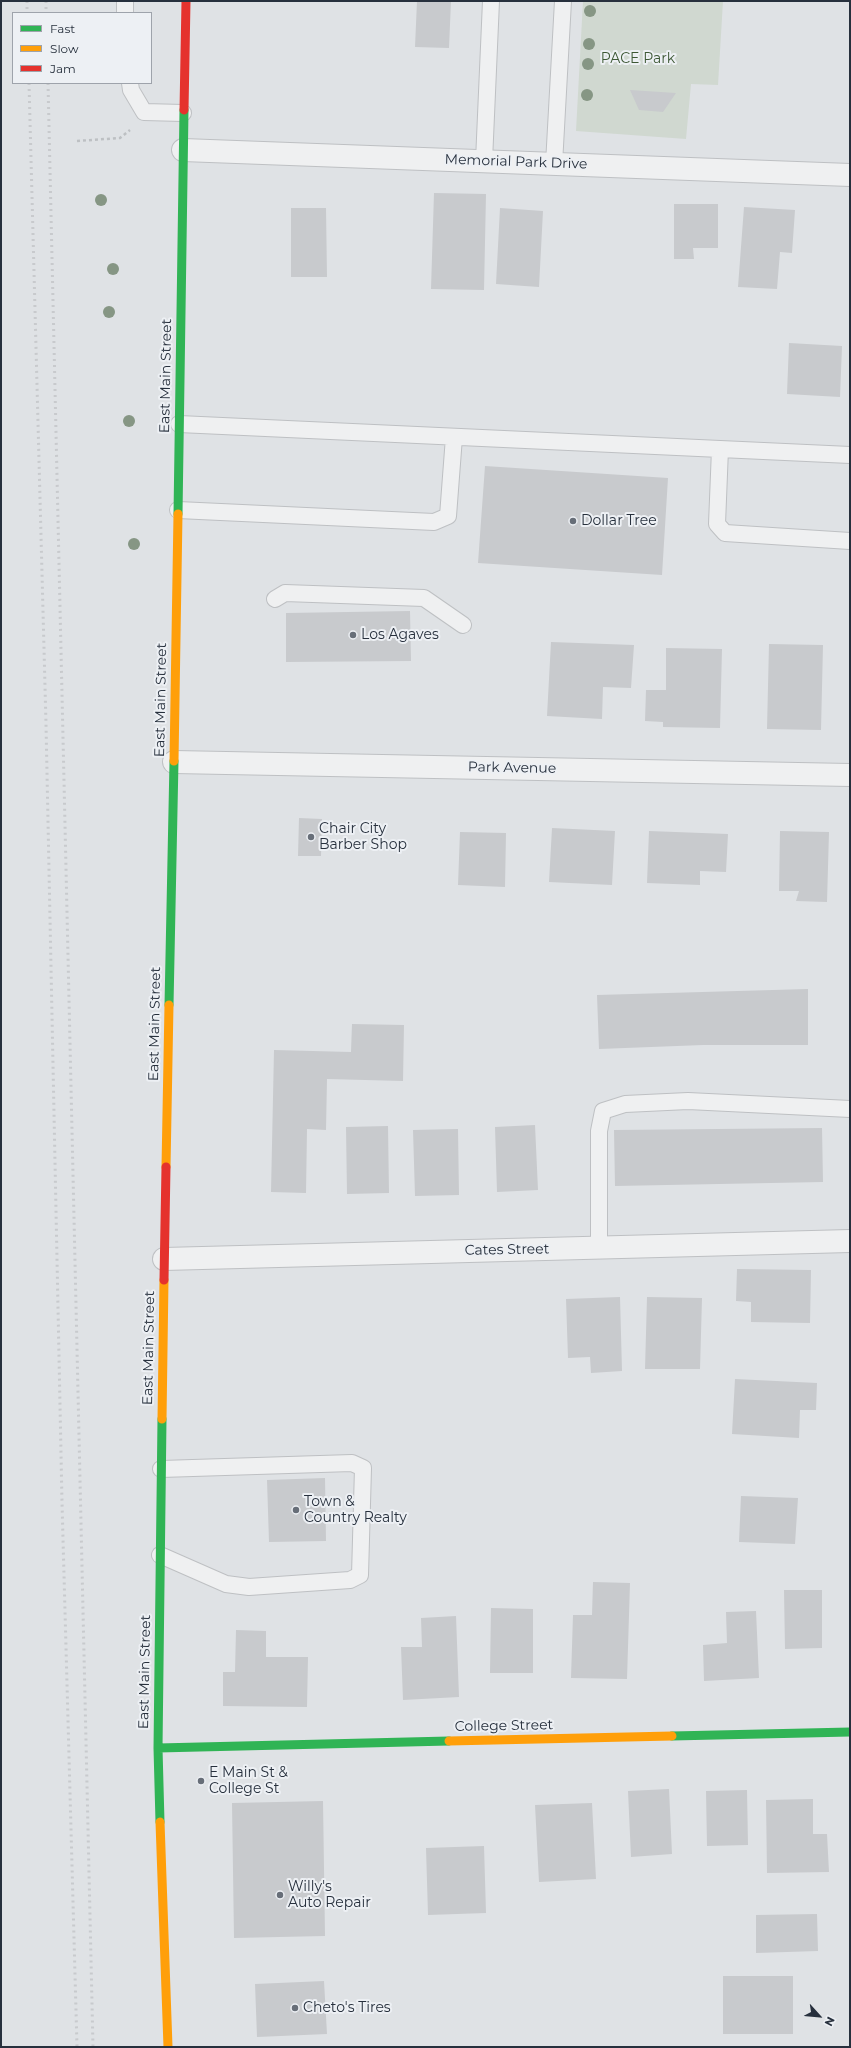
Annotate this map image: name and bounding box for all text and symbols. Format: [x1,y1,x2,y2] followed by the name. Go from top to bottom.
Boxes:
[12,12,152,84] legend
[50,21,75,36] text: Fast
[50,41,79,56] text: Slow
[601,51,675,67] park label: PACE Park
[50,61,76,76] text: Jam
[444,151,588,173] street label: Memorial Park Drive
[157,319,175,433] street label: East Main Street
[581,513,657,529] place label: Dollar Tree
[568,516,578,526] marker: Dollar Tree
[361,627,439,643] place label: Los Agaves
[348,630,358,640] marker: Los Agaves
[152,643,170,757] street label: East Main Street
[468,759,556,777] street label: Park Avenue
[319,821,407,854] place label: Chair City Barber Shop
[306,832,316,842] marker: Chair City Barber Shop
[146,967,164,1081] street label: East Main Street
[464,1241,550,1259] street label: Cates Street
[140,1291,158,1405] street label: East Main Street
[304,1494,407,1526] place label: Town & Country Realty
[291,1505,301,1515] marker: Town & Country Realty
[136,1615,154,1729] street label: East Main Street
[455,1717,553,1735] street label: College Street
[209,1765,288,1798] place label: E Main St & College St
[196,1776,206,1786] marker: E Main St & College St
[288,1879,371,1912] place label: Willy's Auto Repair
[275,1890,285,1900] marker: Willy's Auto Repair
[799,1996,839,2036] north arrow
[303,2000,391,2016] place label: Cheto's Tires
[290,2003,300,2013] marker: Cheto's Tires
[821,2014,838,2029] text: N

